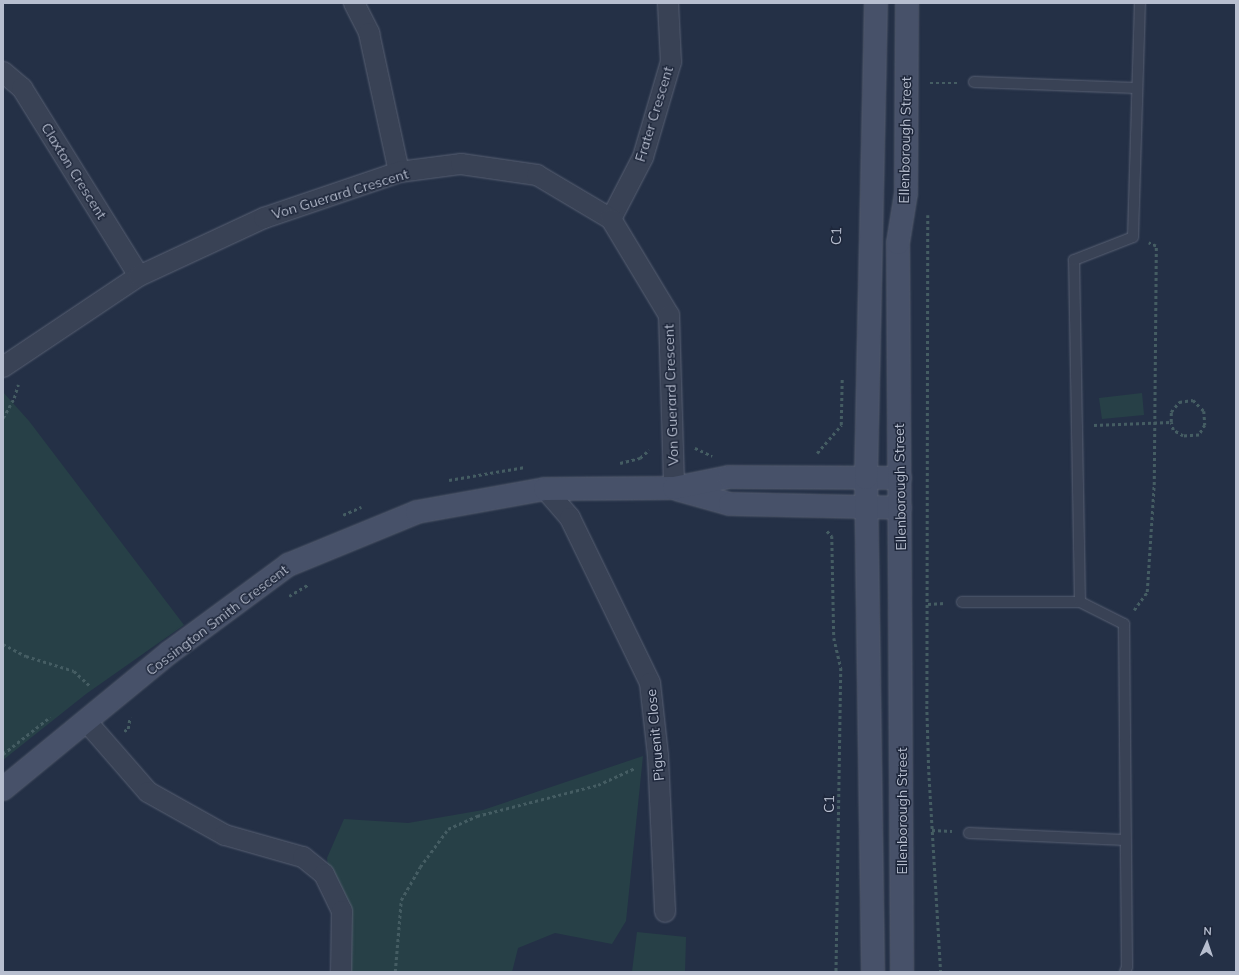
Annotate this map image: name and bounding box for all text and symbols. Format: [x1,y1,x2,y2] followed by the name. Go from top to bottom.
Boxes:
[632,64,676,164] street label: Frater Crescent
[895,76,915,204] street label: Ellenborough Street
[38,120,110,222] street label: Claxton Crescent
[270,165,410,223] street label: Von Guerard Crescent
[827,227,845,245] street label: C1
[660,324,682,466] street label: Von Guerard Crescent
[890,423,910,551] street label: Ellenborough Street
[143,561,291,679] street label: Cossington Smith Crescent
[643,688,667,782] street label: Piguenit Close
[894,747,910,875] street label: Ellenborough Street
[820,795,838,813] street label: C1
[1187,923,1227,963] north arrow
[1203,924,1212,938] text: N

